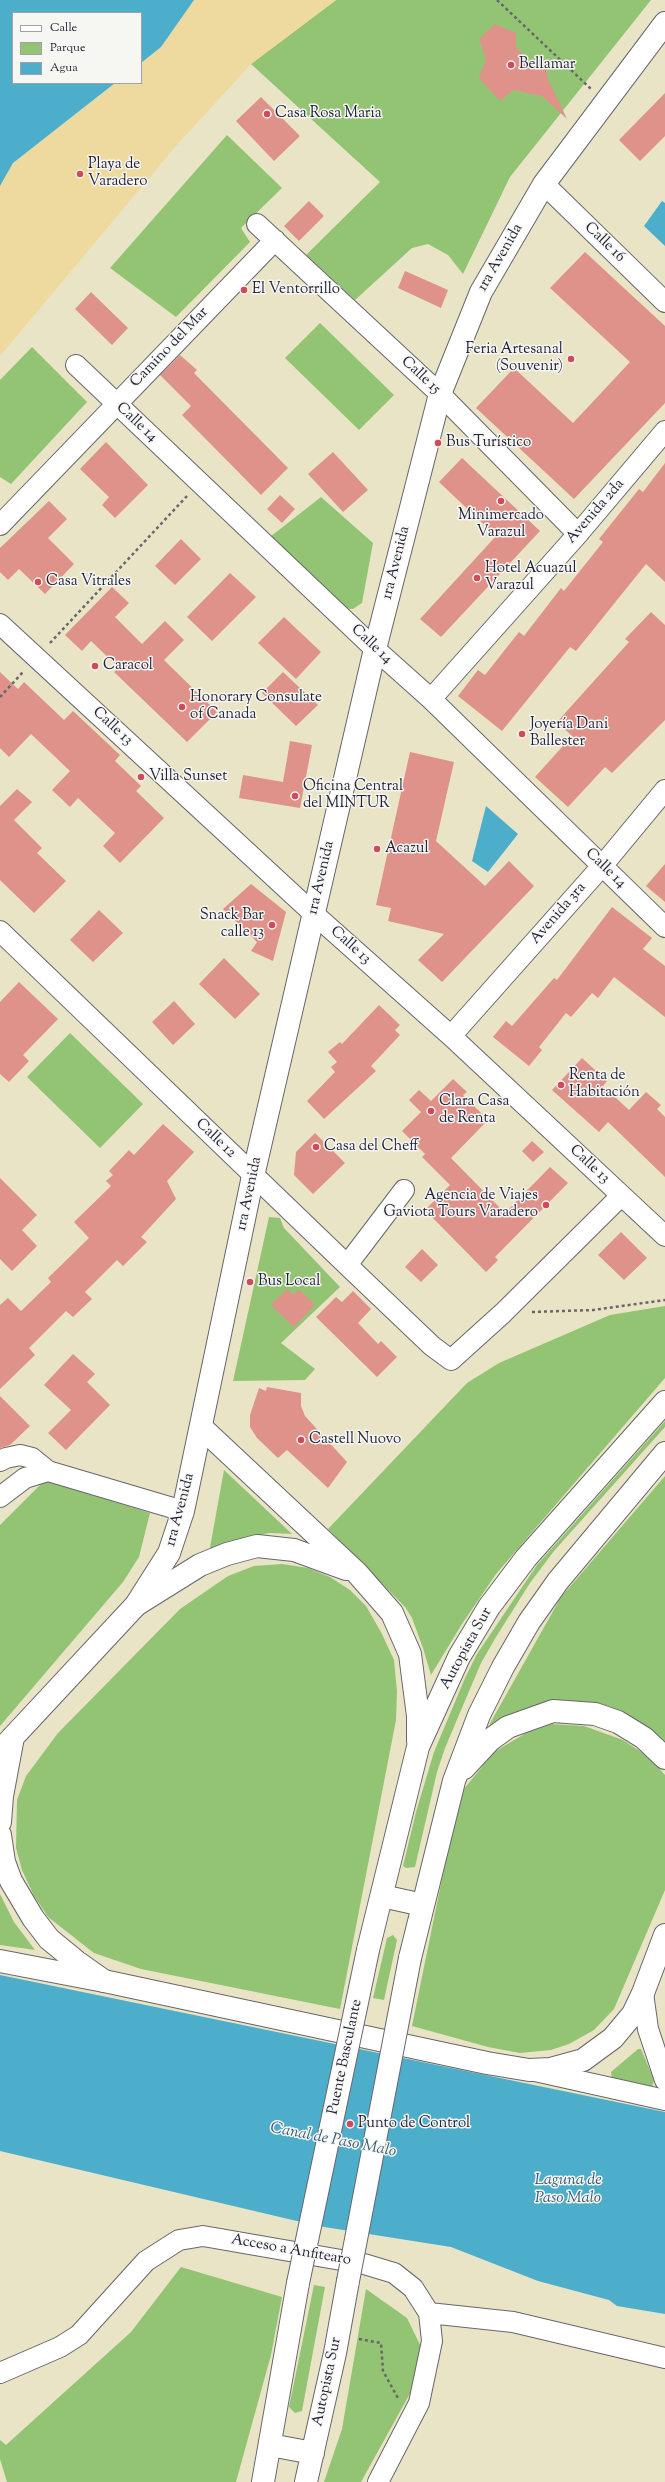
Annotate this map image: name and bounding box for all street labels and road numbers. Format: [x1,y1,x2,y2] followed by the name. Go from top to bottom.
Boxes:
[580,219,628,267] street label: Calle 16
[474,221,528,295] street label: 1ra Avenida
[127,304,213,392] street label: Camino del Mar
[397,353,443,399] street label: Calle 15
[112,399,160,447] street label: Calle 14
[563,476,629,548] street label: Avenida 2da
[379,524,415,602] street label: 1ra Avenida
[347,621,395,669] street label: Calle 14
[88,704,136,750] street label: Calle 13
[305,839,339,917] street label: 1ra Avenida
[581,845,629,893] street label: Calle 14
[527,879,591,949] street label: Avenida 3ra
[326,923,374,969] street label: Calle 13
[191,1115,239,1163] street label: Calle 12
[565,1142,613,1188] street label: Calle 13
[233,1155,267,1233] street label: 1ra Avenida
[163,1471,199,1549] street label: 1ra Avenida
[437,1605,497,1693] street label: Autopista Sur
[325,1998,367,2116] street label: Puente Basculante
[230,2232,352,2270] street label: Acceso a Anfitearo
[310,2336,346,2428] street label: Autopista Sur

